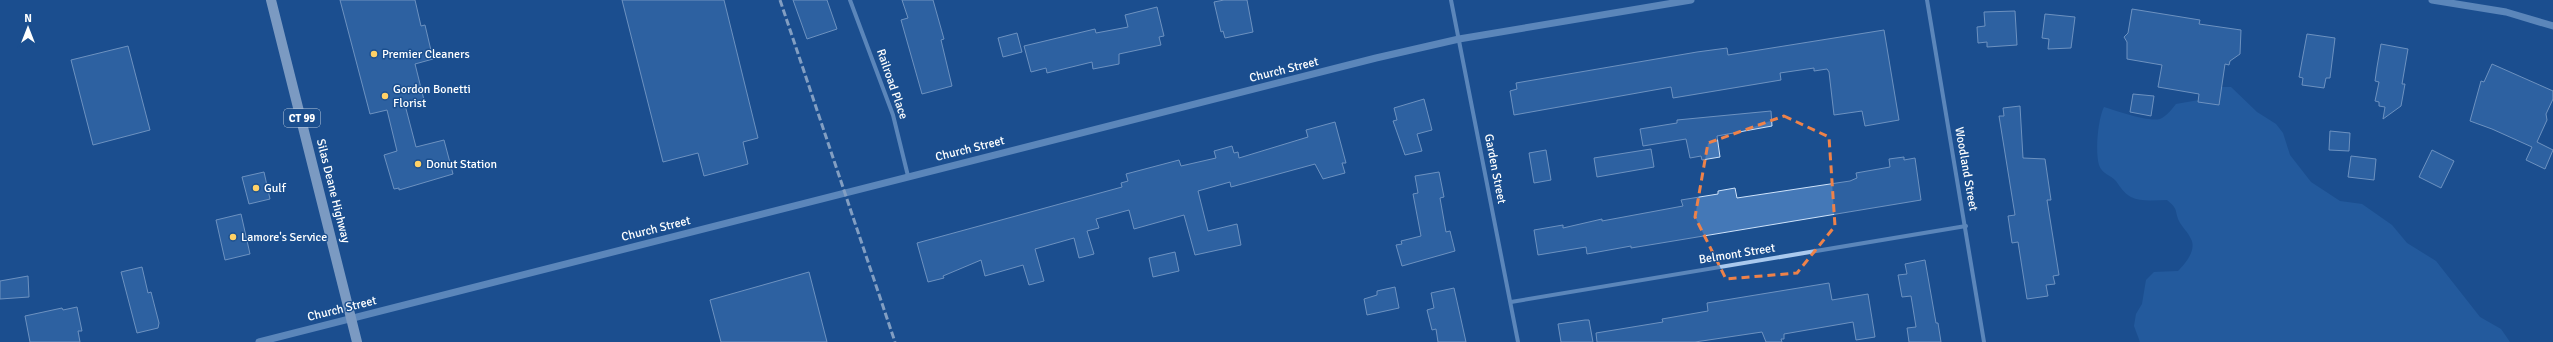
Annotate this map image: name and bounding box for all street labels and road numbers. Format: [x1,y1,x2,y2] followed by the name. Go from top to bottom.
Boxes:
[873,47,911,121] street label: Railroad Place
[1248,54,1320,86] street label: Church Street
[284,109,320,127] road number: CT 99
[1951,126,1981,212] street label: Woodland Street
[934,133,1006,165] street label: Church Street
[1481,133,1509,205] street label: Garden Street
[313,137,353,245] street label: Silas Deane Highway
[620,213,692,245] street label: Church Street
[1698,241,1776,267] street label: Belmont Street
[306,293,378,325] street label: Church Street

